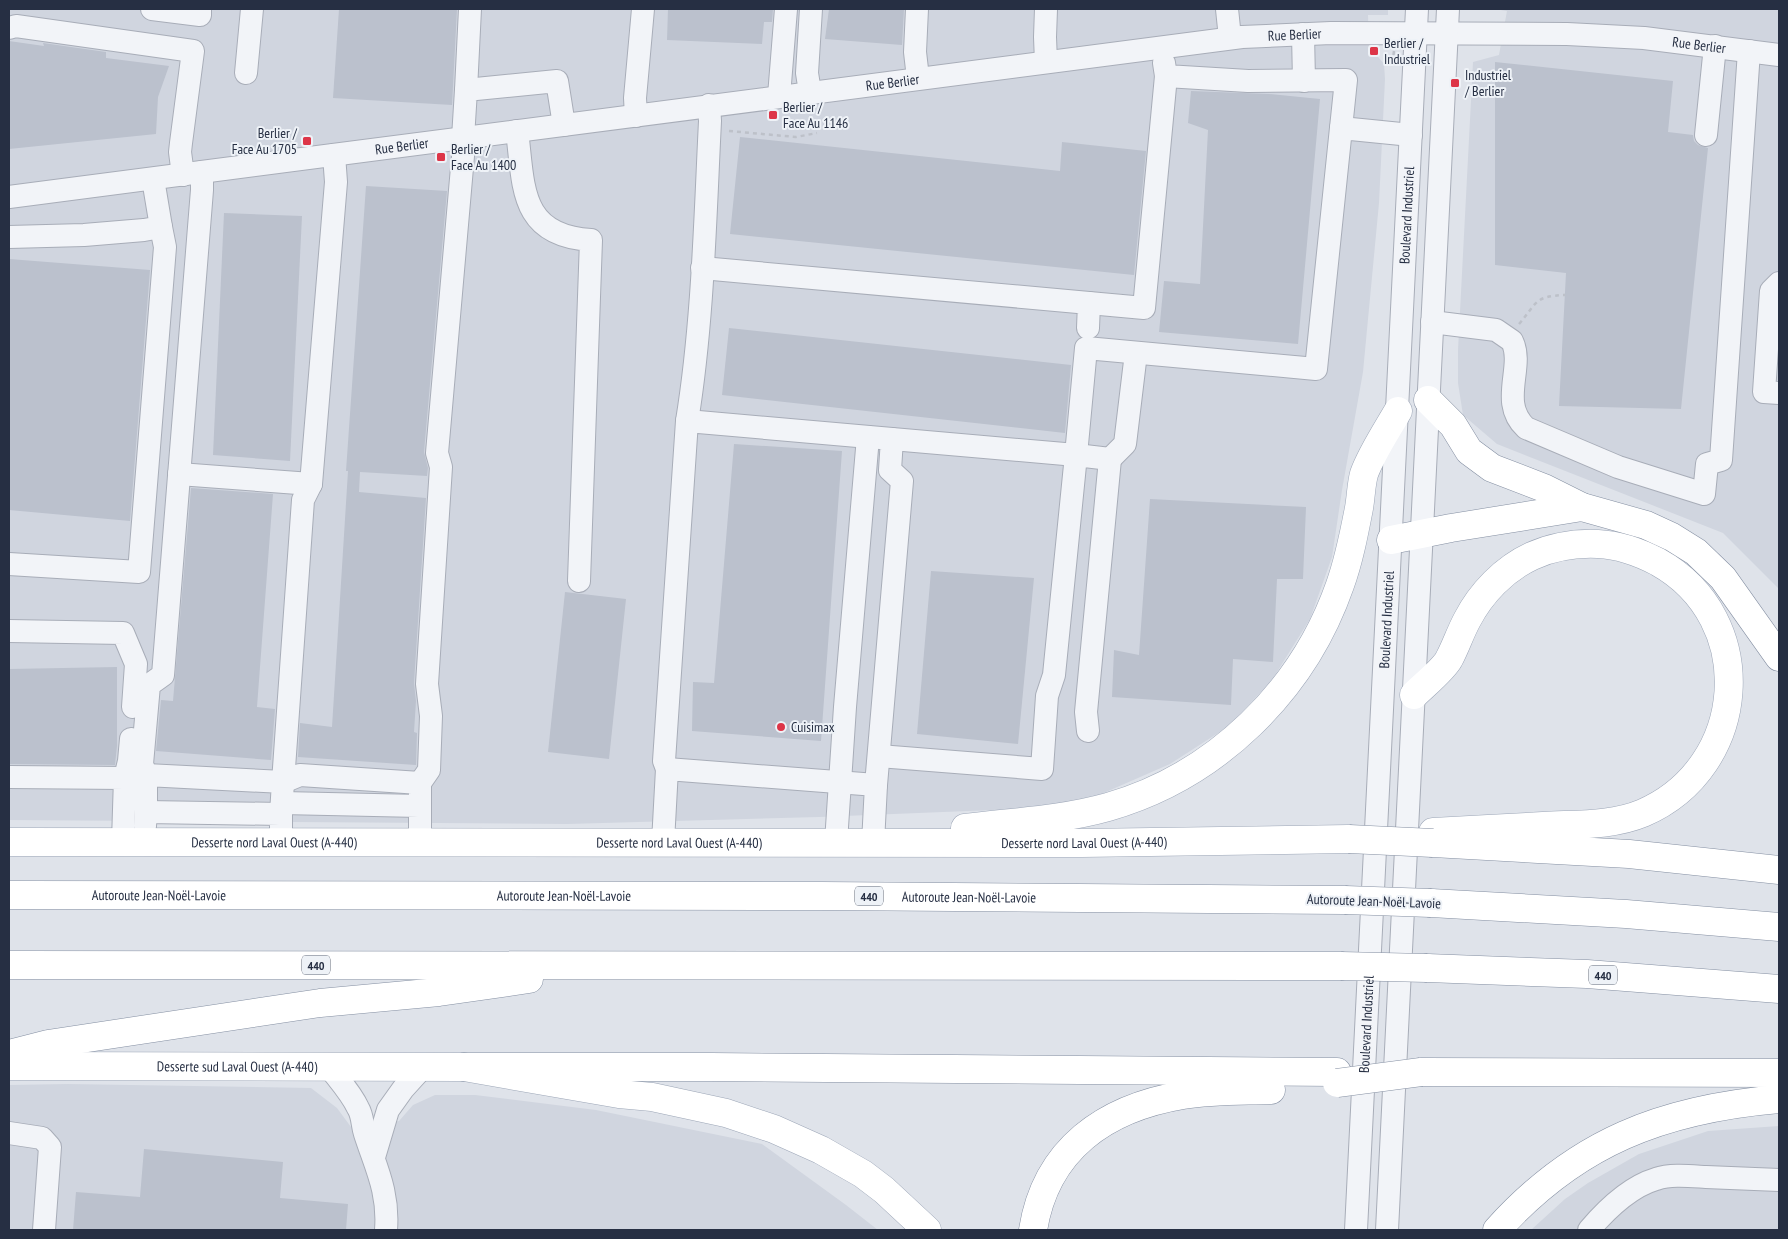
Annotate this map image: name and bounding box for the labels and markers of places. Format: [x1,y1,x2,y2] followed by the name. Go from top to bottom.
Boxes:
[1384,34,1431,68] place label: Berlier / Industriel
[1368,45,1380,57] marker: Berlier / Industriel
[1464,66,1512,100] place label: Industriel / Berlier
[1449,77,1461,89] marker: Industriel / Berlier
[783,98,848,132] place label: Berlier / Face Au 1146
[767,109,779,121] marker: Berlier / Face Au 1146
[232,124,298,158] place label: Berlier / Face Au 1705
[301,135,313,147] marker: Berlier / Face Au 1705
[451,140,516,174] place label: Berlier / Face Au 1400
[435,151,447,163] marker: Berlier / Face Au 1400
[791,718,835,736] place label: Cuisimax
[775,721,787,733] marker: Cuisimax

